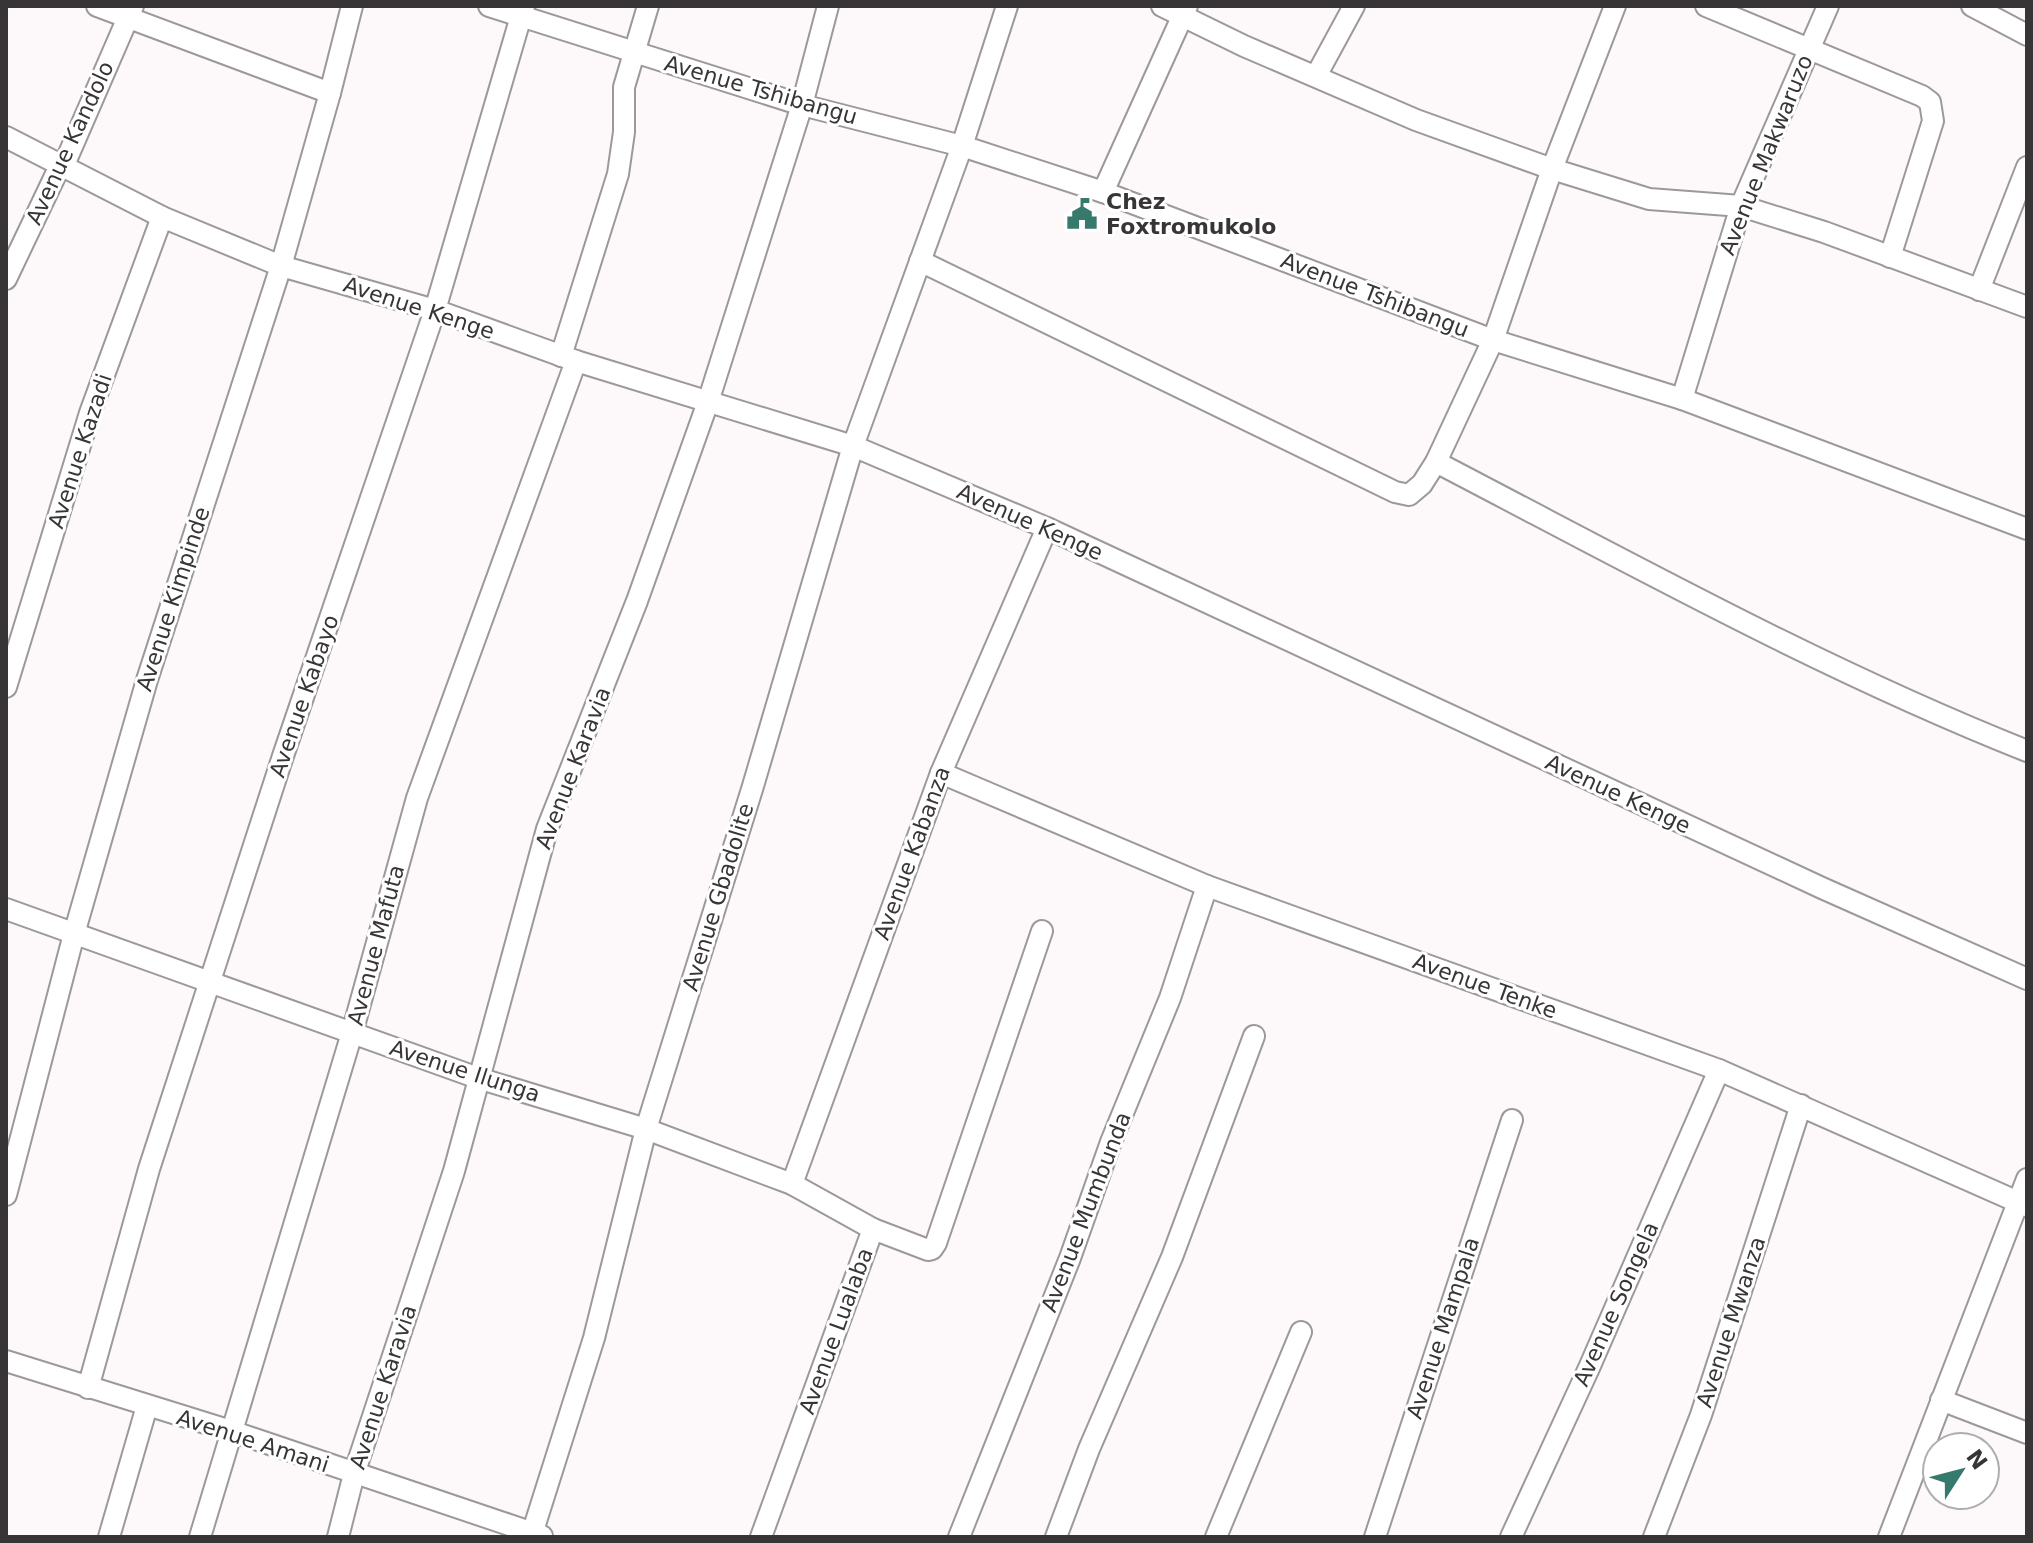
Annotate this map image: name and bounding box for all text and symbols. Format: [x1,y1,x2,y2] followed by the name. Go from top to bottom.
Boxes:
[662,51,860,129] street label: Avenue Tshibangu
[1714,51,1818,259] street label: Avenue Makwaruzo
[21,57,119,229] street label: Avenue Kandolo
[1106,189,1276,239] place label: Chez Foxtromukolo
[1065,197,1099,231] public building icon: Chez Foxtromukolo
[1277,248,1473,342] street label: Avenue Tshibangu
[340,272,498,344] street label: Avenue Kenge
[43,370,117,532] street label: Avenue Kazadi
[953,479,1107,565] street label: Avenue Kenge
[131,504,215,694] street label: Avenue Kimpinde
[264,611,344,781] street label: Avenue Kabayo
[531,684,615,852] street label: Avenue Karavia
[1542,749,1694,839] street label: Avenue Kenge
[869,763,955,943] street label: Avenue Kabanza
[678,800,758,994] street label: Avenue Gbadolite
[343,862,409,1028] street label: Avenue Mafuta
[1410,948,1560,1024] street label: Avenue Tenke
[387,1035,543,1107] street label: Avenue Ilunga
[1036,1108,1136,1316] street label: Avenue Mumbunda
[1569,1218,1663,1390] street label: Avenue Songela
[1692,1233,1770,1411] street label: Avenue Mwanza
[1402,1234,1484,1422] street label: Avenue Mampala
[794,1244,878,1418] street label: Avenue Lualaba
[345,1302,421,1472] street label: Avenue Karavia
[174,1405,332,1477] street label: Avenue Amani
[1921,1431,2001,1511] north arrow
[1961,1445,1992,1474] text: N

